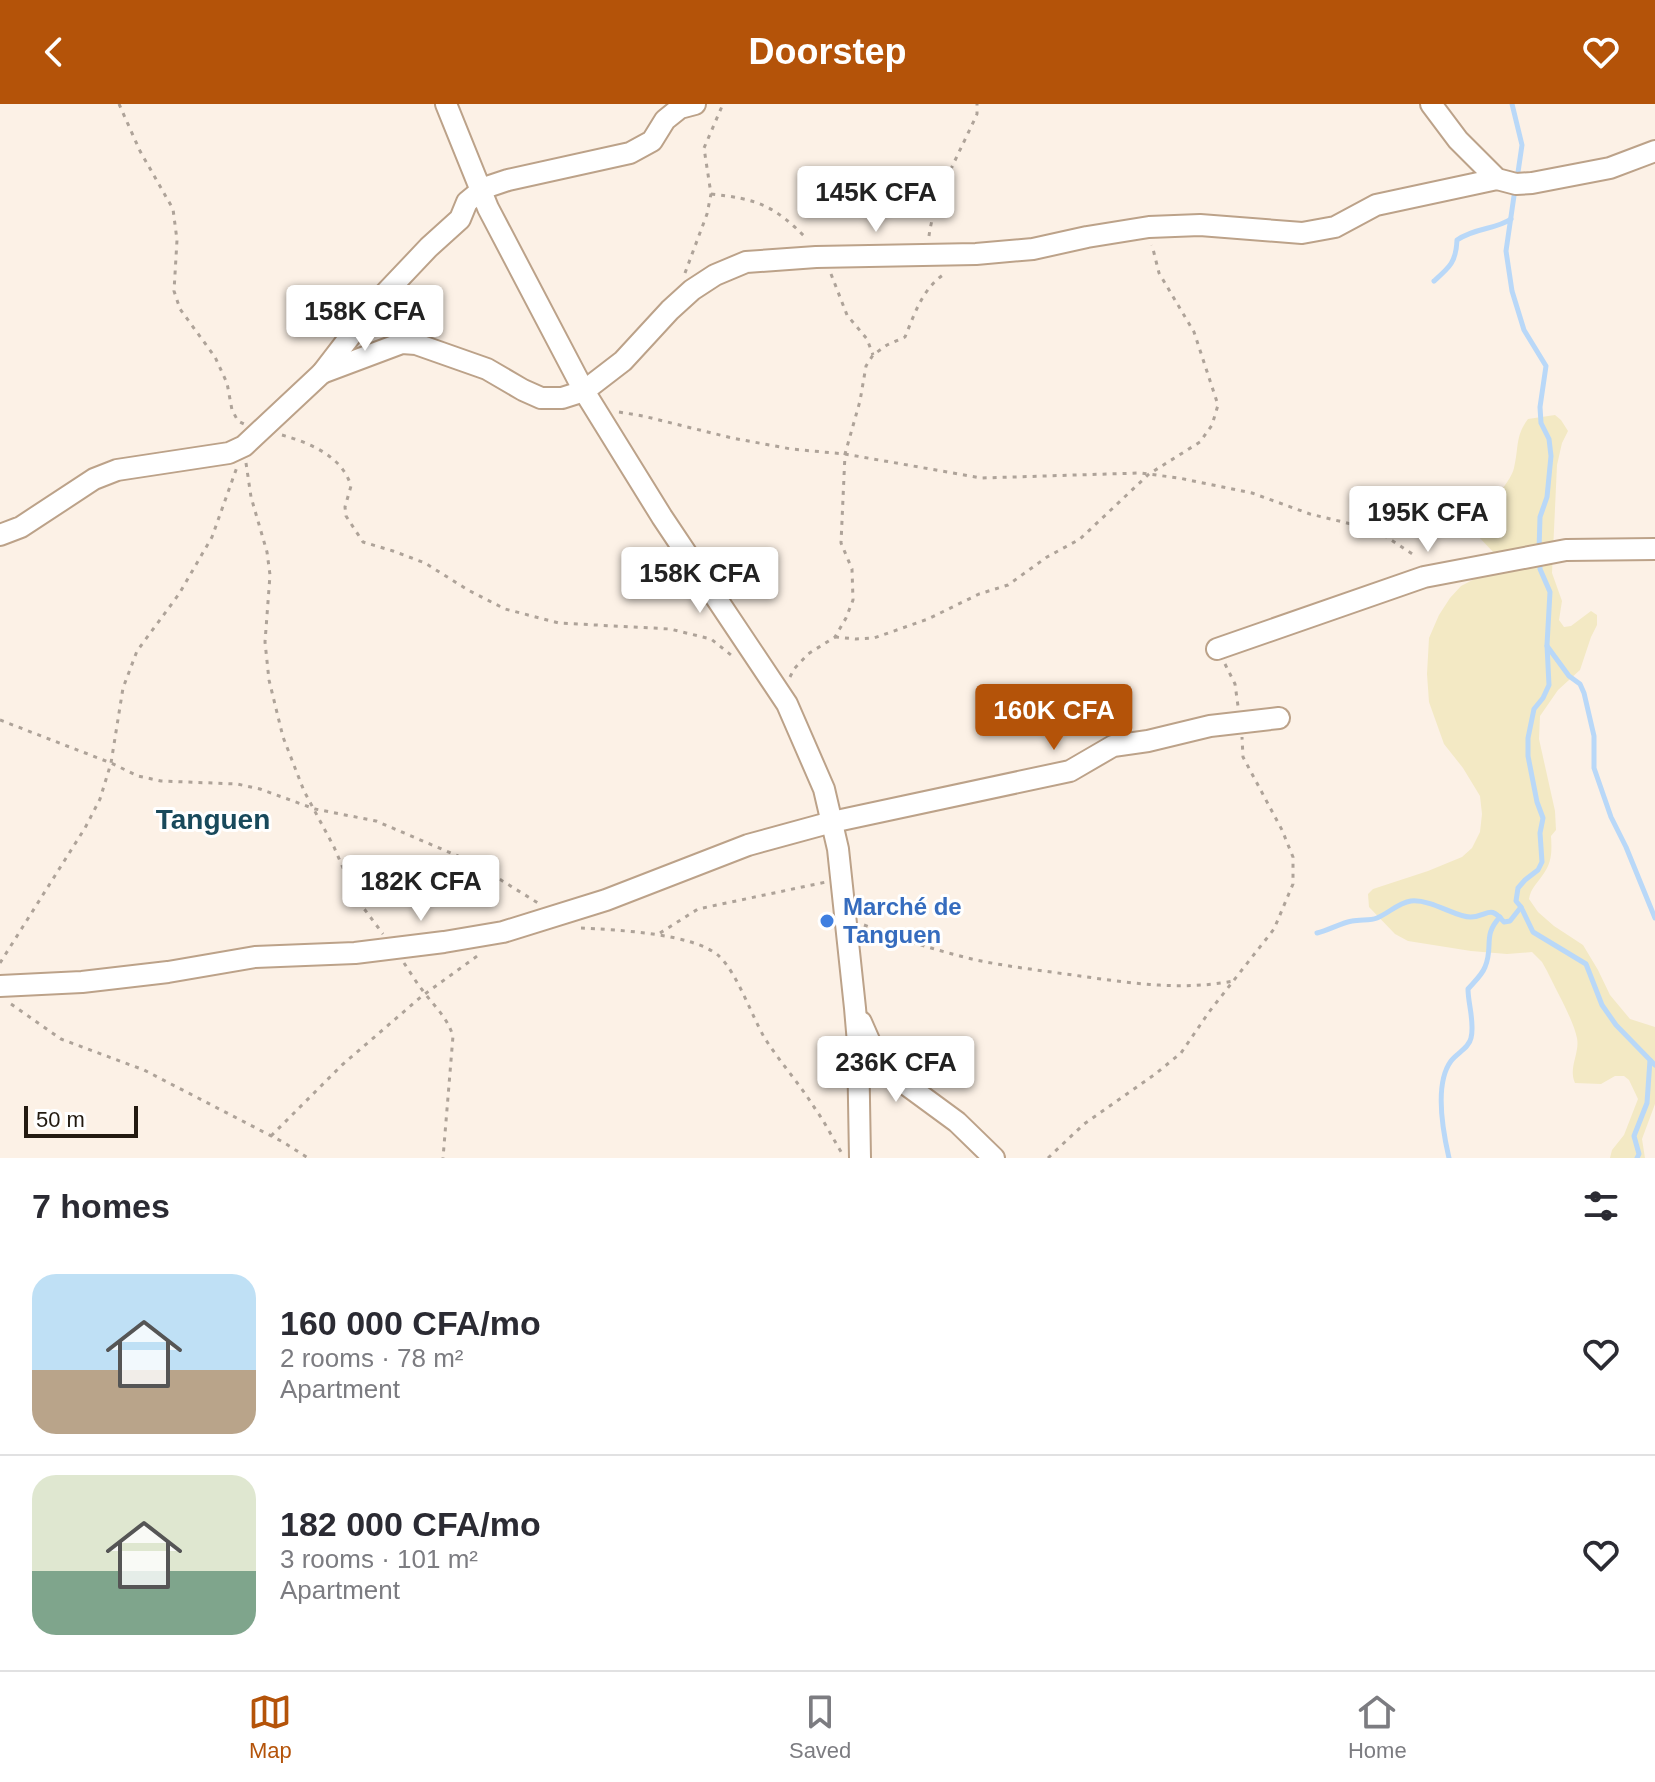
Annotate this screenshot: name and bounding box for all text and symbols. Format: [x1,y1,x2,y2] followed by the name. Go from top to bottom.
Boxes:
[32,30,76,74] icon: back
[1579,30,1623,74] icon: heart
[748,31,907,72] text: Doorstep
[793,166,959,234] pin: 145K CFA
[815,177,937,207] text: 145K CFA
[282,285,448,353] pin: 158K CFA
[304,296,426,326] text: 158K CFA
[1345,486,1511,554] pin: 195K CFA
[1367,497,1489,527] text: 195K CFA
[617,547,783,615] pin: 158K CFA
[639,558,761,588] text: 158K CFA
[971,684,1137,752] pin: 160K CFA
[993,695,1115,725] text: 160K CFA
[156,804,270,835] district label: Tanguen
[338,855,504,923] pin: 182K CFA
[360,866,482,896] text: 182K CFA
[843,893,962,948] place label: Marché de Tanguen
[818,912,836,930] marker: Marché de Tanguen
[813,1036,979,1104] pin: 236K CFA
[835,1047,957,1077] text: 236K CFA
[24,1102,138,1138] scale bar
[36,1107,85,1132] text: 50 m
[1579,1184,1623,1228] icon: filters
[32,1187,170,1225] text: 7 homes
[280,1304,541,1342] text: 160 000 CFA/mo
[96,1306,192,1402] icon: home
[1579,1332,1623,1376] icon: heart
[280,1343,464,1373] text: 2 rooms · 78 m²
[280,1374,400,1404] text: Apartment
[280,1505,541,1543] text: 182 000 CFA/mo
[96,1507,192,1603] icon: home
[1579,1533,1623,1577] icon: heart
[280,1544,478,1574] text: 3 rooms · 101 m²
[280,1575,400,1605] text: Apartment
[248,1690,292,1764] tab: Map
[789,1690,851,1764] tab: Saved
[1348,1690,1407,1764] tab: Home

